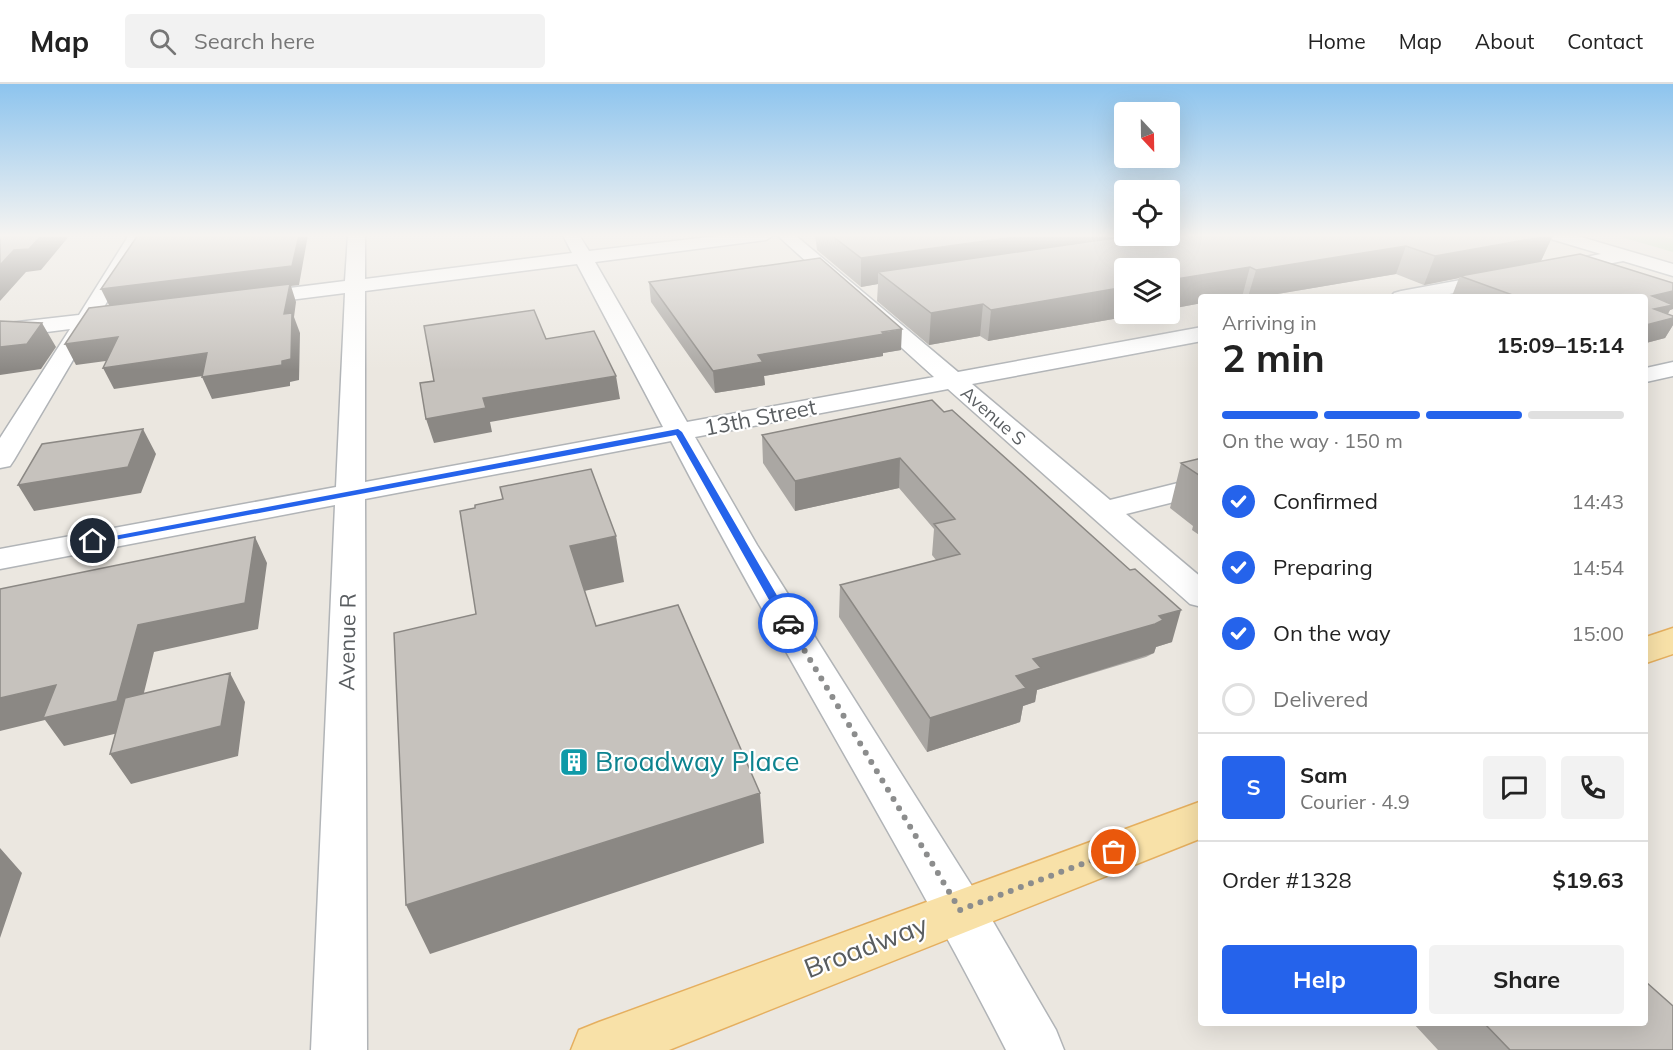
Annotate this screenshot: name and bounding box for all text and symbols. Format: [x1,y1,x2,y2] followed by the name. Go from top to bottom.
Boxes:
[125,14,545,68] search box
[30,24,89,59] text: Map
[146,25,179,58] icon: search
[194,27,315,55] text: Search here
[1308,28,1366,54] text: Home
[1399,28,1442,54] text: Map
[1475,28,1534,54] text: About
[1567,28,1643,54] text: Contact
[1114,102,1180,168] north arrow
[1114,102,1180,324] map controls
[1114,180,1180,246] button: locate
[1114,258,1180,324] button: layers
[1222,310,1317,335] text: Arriving in
[1496,331,1624,359] text: 15:09–15:14
[1222,333,1325,382] text: 2 min
[956,381,1031,450] street label: Avenue S
[702,392,819,442] street label: 13th Street
[1222,428,1403,453] text: On the way · 150 m
[1222,485,1255,518] icon: check
[1273,487,1378,515] text: Confirmed
[1571,489,1624,514] text: 14:43
[67,515,118,566] pin
[76,524,109,557] icon: home
[1222,551,1255,584] icon: check
[1273,553,1373,581] text: Preparing
[1571,555,1624,580] text: 14:54
[332,593,362,691] street label: Avenue R
[758,593,818,653] courier
[772,607,805,640] icon: car
[1222,617,1255,650] icon: check
[1273,619,1391,647] text: On the way
[1571,621,1624,646] text: 15:00
[1273,685,1368,713] text: Delivered
[595,744,799,778] place label: Broadway Place
[558,746,590,778] building icon: Broadway Place
[1483,756,1546,819] button: chat
[1561,756,1624,819] button: phone
[1300,761,1348,789] text: Sam
[1246,773,1261,801] text: S
[1300,789,1410,814] text: Courier · 4.9
[1088,826,1139,877] pin
[1097,835,1130,868] icon: bag
[1222,866,1352,894] text: Order #1328
[1553,866,1624,894] text: $19.63
[799,907,933,985] street label: Broadway
[1222,945,1417,1014] button: Help
[1429,945,1624,1014] button: Share

